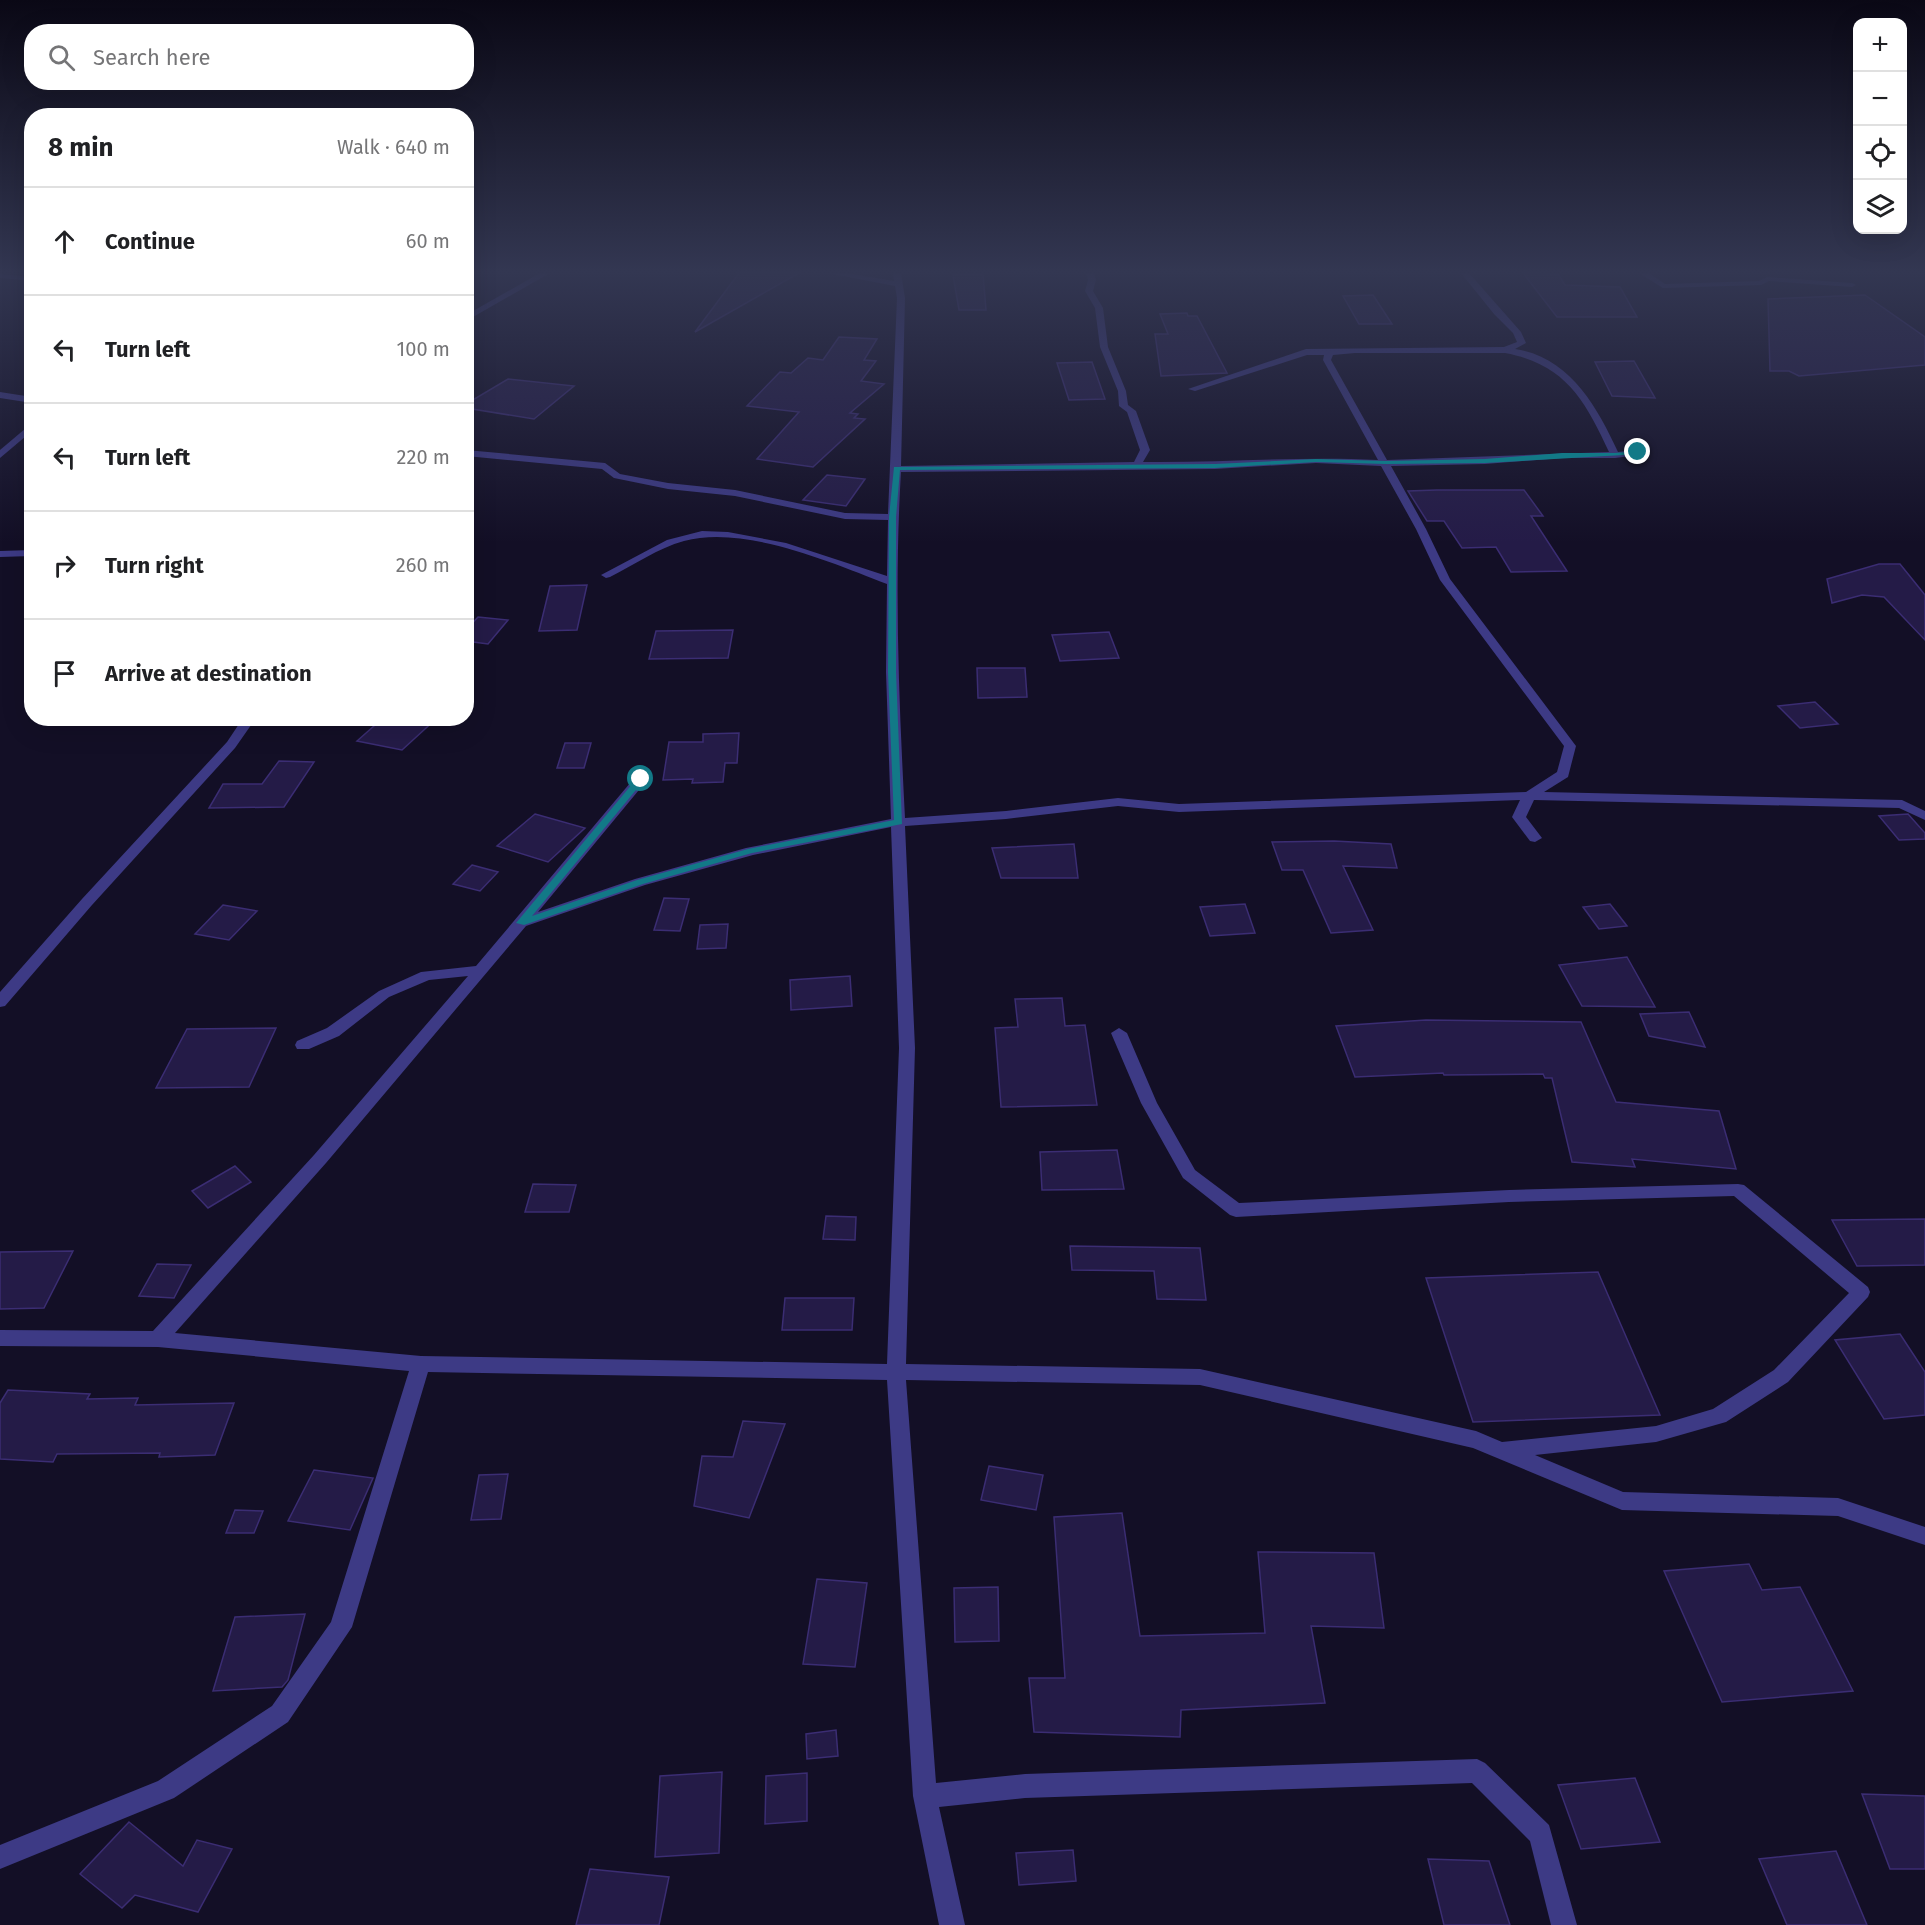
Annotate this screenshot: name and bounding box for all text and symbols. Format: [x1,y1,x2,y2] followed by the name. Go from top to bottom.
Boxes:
[1853,18,1907,234] map controls
[1853,18,1907,72] button: +
[24,24,474,90] search box
[45,41,78,74] icon: search
[93,44,211,71] text: Search here
[1853,72,1907,126] button: −
[1853,126,1907,180] button: locate
[48,132,114,163] text: 8 min
[337,135,450,159] text: Walk · 640 m
[1853,180,1907,234] button: layers
[48,225,81,258] icon: ahead
[105,228,195,255] text: Continue
[406,229,450,253] text: 60 m
[48,333,81,366] icon: left
[105,336,190,363] text: Turn left
[397,337,450,361] text: 100 m
[1624,438,1650,464] route end
[48,441,81,474] icon: left
[105,444,190,471] text: Turn left
[397,445,450,469] text: 220 m
[48,549,81,582] icon: right
[105,552,204,579] text: Turn right
[396,553,450,577] text: 260 m
[48,657,81,690] icon: arrive
[105,660,312,687] text: Arrive at destination
[627,765,653,791] route start

